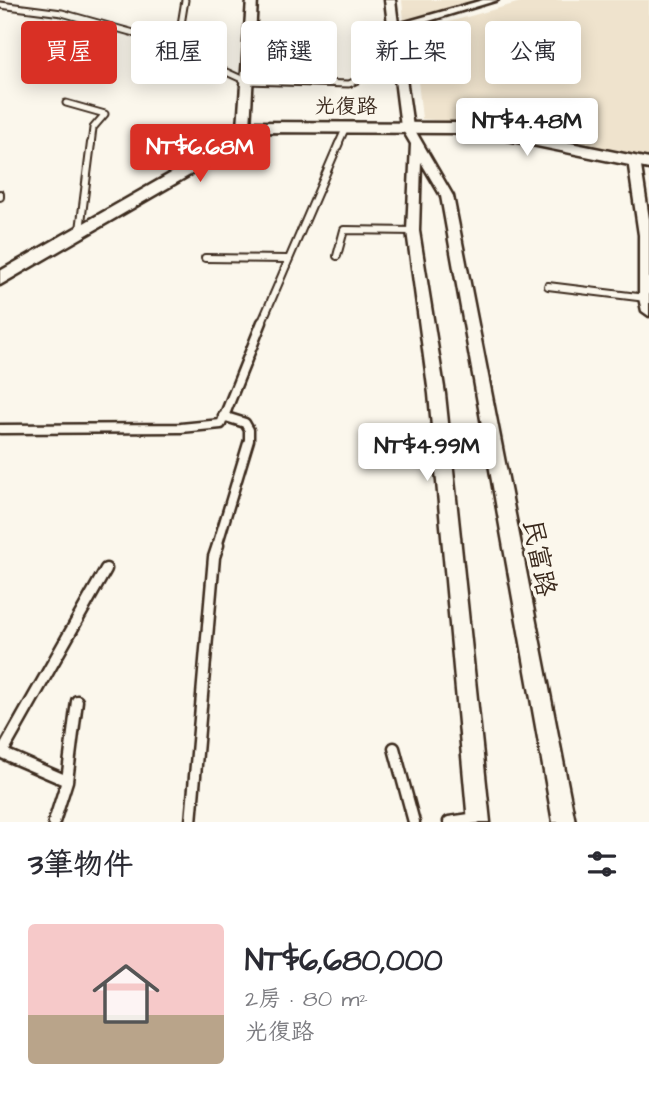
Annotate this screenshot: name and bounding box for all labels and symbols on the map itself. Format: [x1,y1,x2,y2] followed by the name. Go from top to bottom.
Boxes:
[315,92,378,121] street label: 光復路
[455,99,599,158] pin: NT$4.48M
[128,124,272,184] pin: NT$6.68M
[355,424,499,483] pin: NT$4.99M
[514,516,564,600] street label: 民富路

